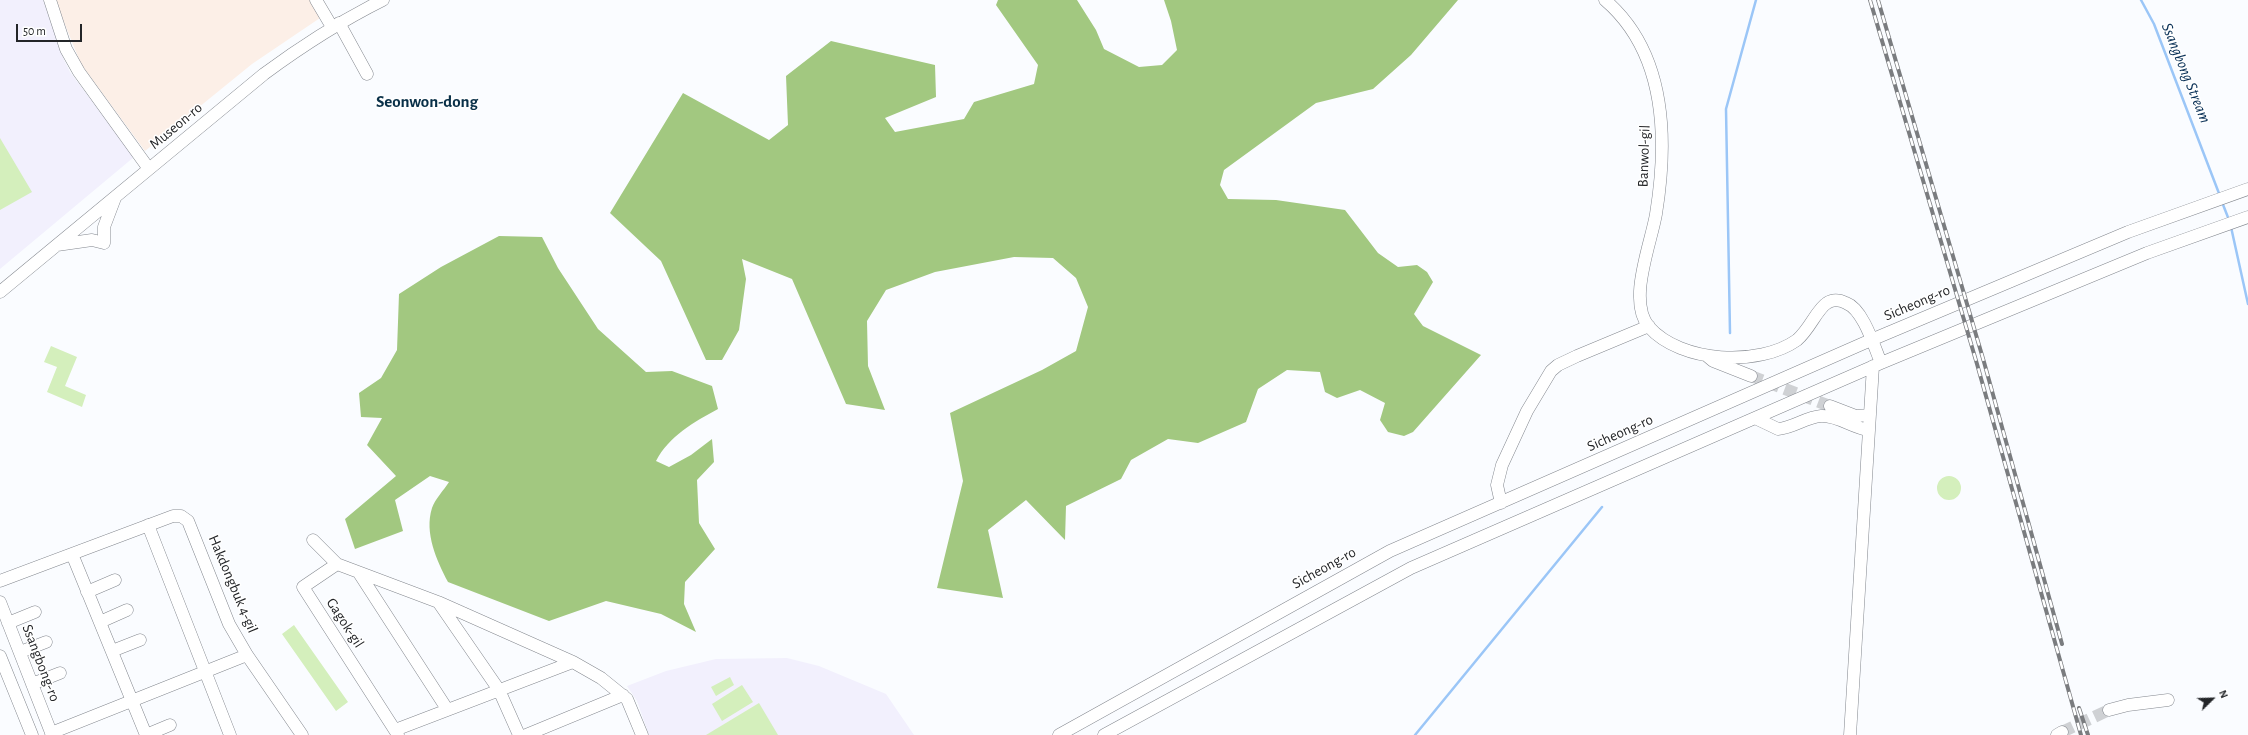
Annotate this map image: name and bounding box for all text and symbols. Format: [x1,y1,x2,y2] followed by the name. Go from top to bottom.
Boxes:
[18,16,84,42] scale bar
[2157,20,2215,126] water label: Ssangbong Stream
[23,25,46,37] text: 50 m
[376,92,478,112] district label: Seonwon-dong
[146,99,206,153] street label: Museon-ro
[1634,124,1654,188] street label: Banwol-gil
[1881,281,1953,325] street label: Sicheong-ro
[1584,410,1656,456] street label: Sicheong-ro
[204,532,262,636] street label: Hakdongbuk 4-gil
[1289,543,1359,593] street label: Sicheong-ro
[322,595,368,651] street label: Gagok-gil
[18,622,64,704] street label: Ssangbong-ro
[2192,679,2232,719] north arrow
[2217,688,2230,700] text: N

